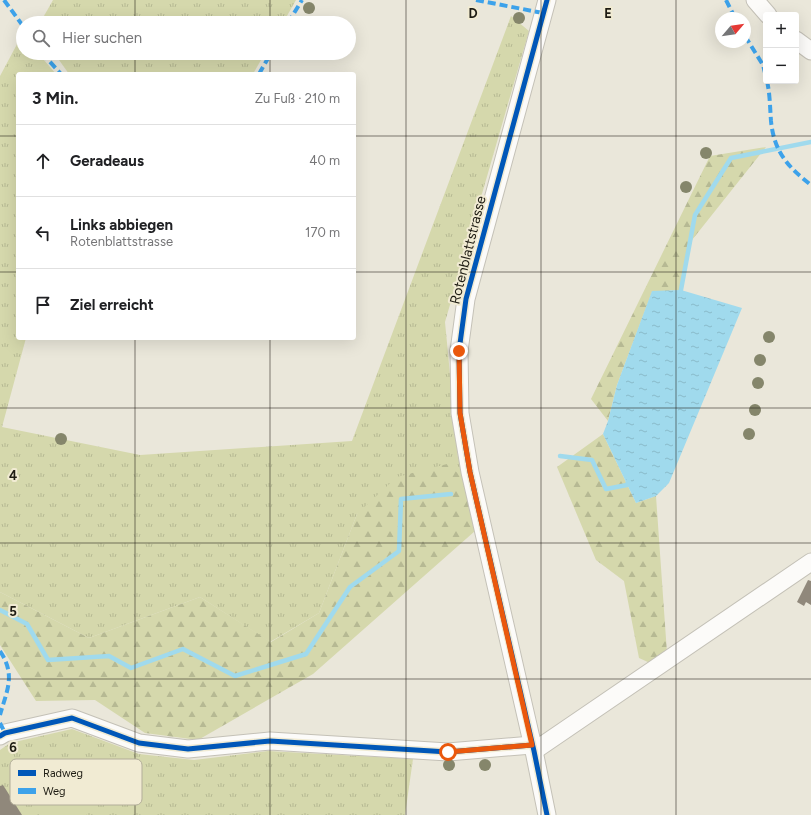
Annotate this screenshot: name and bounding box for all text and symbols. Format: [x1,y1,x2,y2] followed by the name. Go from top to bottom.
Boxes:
[468,6,478,21] text: D
[604,6,612,21] text: E
[715,12,751,48] north arrow
[763,12,799,84] map controls
[763,12,799,48] button: +
[16,16,356,60] search box
[30,27,52,49] icon: search
[62,29,142,47] text: Hier suchen
[763,48,799,84] button: −
[32,88,78,108] text: 3 Min.
[255,91,340,106] text: Zu Fuß · 210 m
[32,150,54,172] icon: ahead
[70,152,144,170] text: Geradeaus
[309,153,340,168] text: 40 m
[446,194,490,306] street label: Rotenblattstrasse
[70,216,173,234] text: Links abbiegen
[32,222,54,244] icon: left
[305,225,340,240] text: 170 m
[70,234,173,249] text: Rotenblattstrasse
[32,294,54,316] icon: arrive
[70,296,154,314] text: Ziel erreicht
[450,342,468,360] route end
[9,468,17,483] text: 4
[9,604,17,619] text: 5
[9,740,17,755] text: 6
[439,743,457,761] route start
[10,759,142,805] legend
[43,767,83,780] text: Radweg
[43,785,66,798] text: Weg

